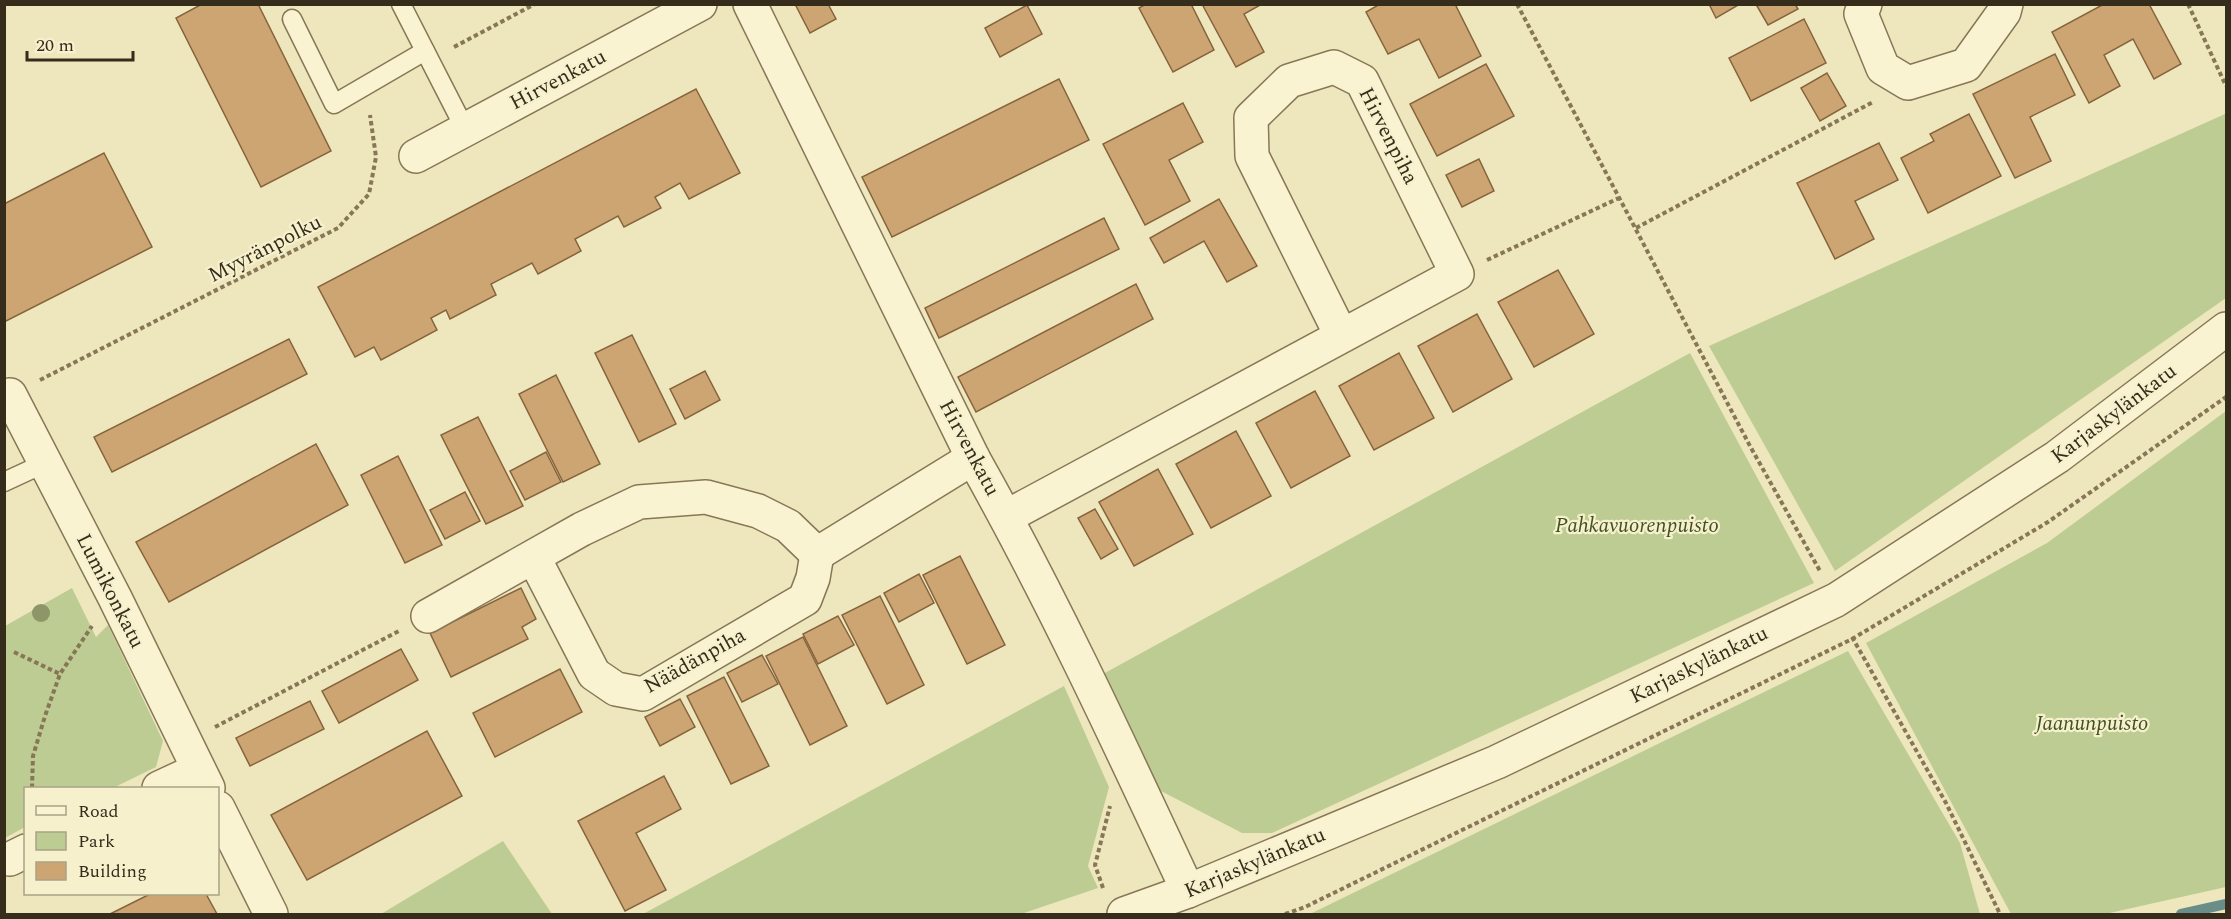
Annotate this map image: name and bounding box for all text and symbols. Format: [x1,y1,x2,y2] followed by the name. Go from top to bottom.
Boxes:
[27,24,134,62] scale bar
[36,32,74,59] text: 20 m
[504,41,612,119] street label: Hirvenkatu
[1350,82,1426,191] street label: Hirvenpiha
[202,206,328,291] street label: Myyränpolku
[2044,356,2184,472] street label: Karjaskylänkatu
[930,394,1008,502] street label: Hirvenkatu
[1555,510,1719,542] park label: Pahkavuorenpuisto
[67,528,153,654] street label: Lumikonkatu
[1624,618,1774,712] street label: Karjaskylänkatu
[638,619,752,702] street label: Näädänpiha
[2033,708,2149,740] park label: Jaanunpuisto
[24,787,219,895] legend
[78,798,119,825] text: Road
[1179,819,1331,907] street label: Karjaskylänkatu
[78,828,115,855] text: Park
[78,858,147,885] text: Building

